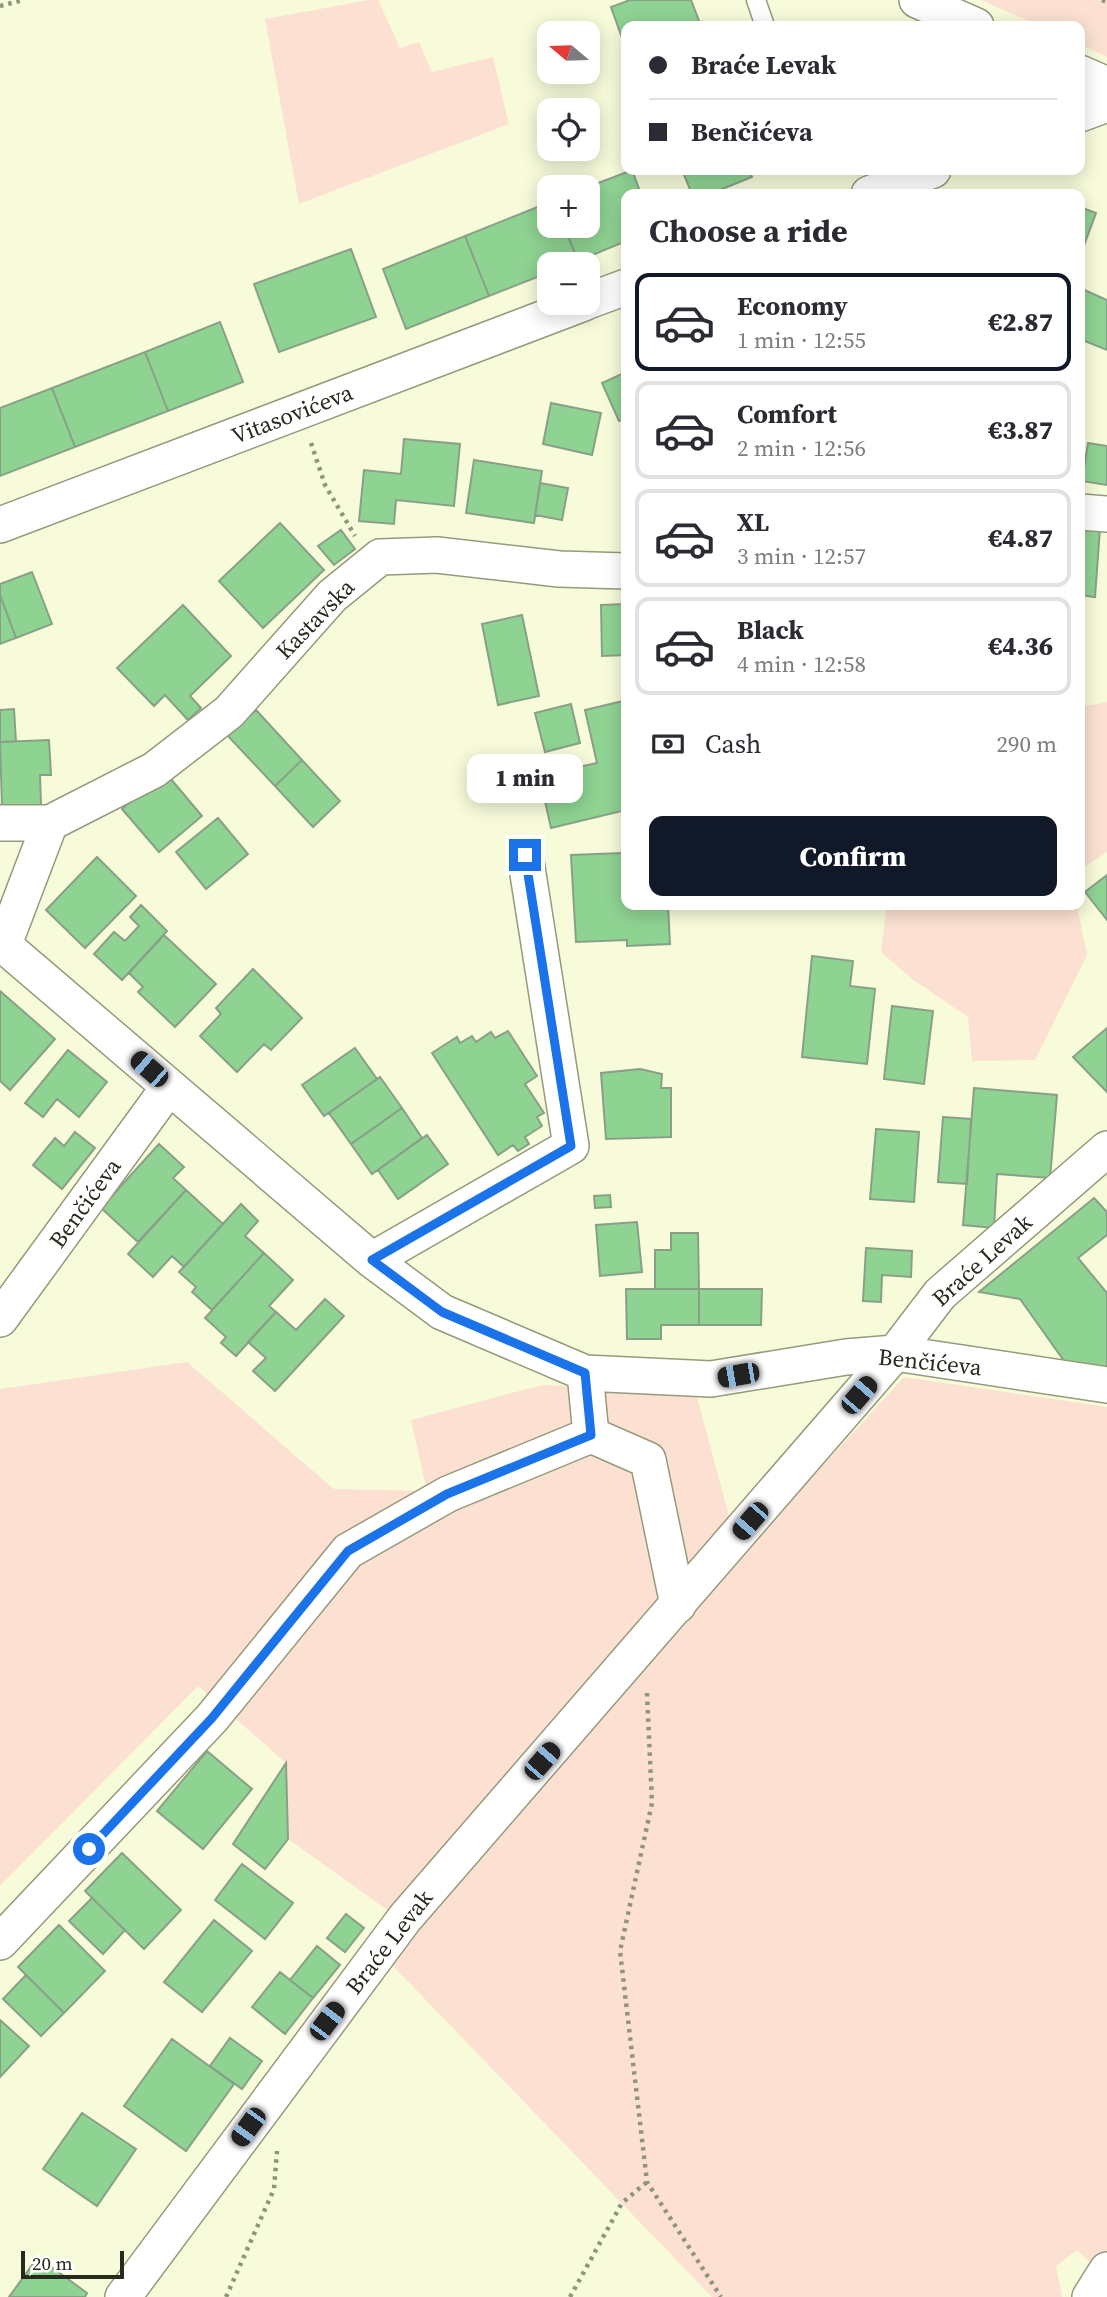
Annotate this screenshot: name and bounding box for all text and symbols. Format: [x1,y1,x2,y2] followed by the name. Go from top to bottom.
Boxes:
[537,21,600,84] north arrow
[537,21,600,315] map controls
[691,47,836,83] text: Braće Levak
[537,98,600,161] button: locate
[691,114,813,150] text: Benčićeva
[537,175,600,238] button: +
[649,209,848,253] text: Choose a ride
[537,252,600,315] button: −
[737,288,848,324] text: Economy
[653,291,716,354] icon: car
[988,304,1053,340] text: €2.87
[737,324,866,356] text: 1 min · 12:55
[227,376,358,452] street label: Vitasovićeva
[737,396,837,432] text: Comfort
[653,399,716,462] icon: car
[988,412,1053,448] text: €3.87
[737,432,866,464] text: 2 min · 12:56
[737,504,769,540] text: XL
[653,507,716,570] icon: car
[988,520,1053,556] text: €4.87
[737,540,866,572] text: 3 min · 12:57
[268,571,362,666] street label: Kastavska
[737,612,804,648] text: Black
[653,615,716,678] icon: car
[988,628,1053,664] text: €4.36
[737,648,866,680] text: 4 min · 12:58
[649,725,687,763] icon: cash
[705,726,761,762] text: Cash
[996,728,1057,760] text: 290 m
[467,754,583,802] callout: 1 min
[495,762,555,794] text: 1 min
[649,816,1057,896] button: Confirm
[509,839,541,871] route end
[127,1047,172,1091] car
[42,1151,129,1254] street label: Benčićeva
[925,1206,1039,1314] street label: Braće Levak
[877,1341,984,1383] street label: Benčićeva
[716,1361,761,1389] car
[838,1372,881,1418] car
[729,1498,772,1544] car
[521,1738,564,1784] car
[73,1833,105,1865] route start
[338,1883,440,2001] street label: Braće Levak
[306,1998,349,2044] car
[228,2104,269,2150] car
[21,2248,124,2280] scale bar
[32,2250,73,2276] text: 20 m

